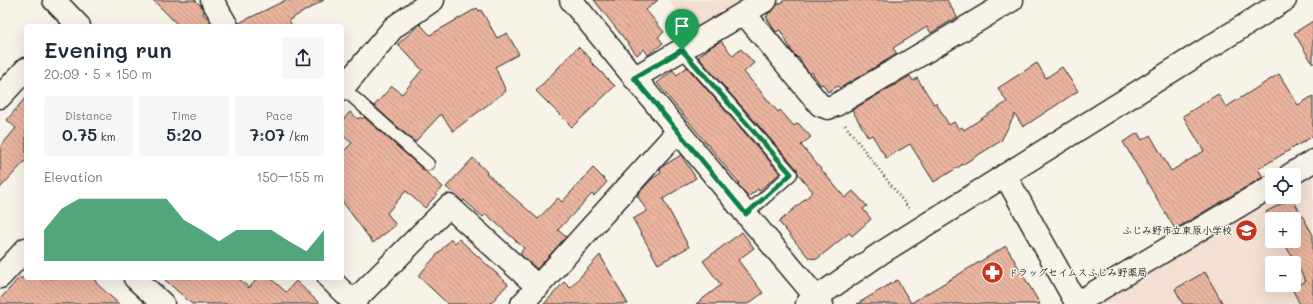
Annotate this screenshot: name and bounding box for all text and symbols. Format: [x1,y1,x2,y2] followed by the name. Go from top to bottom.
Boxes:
[665,9,699,50] pin
[671,15,693,37] icon: arrive
[44,35,172,64] text: Evening run
[282,37,324,79] button: share
[44,65,152,82] text: 20:09 · 5 × 150 m
[65,108,112,123] text: Distance
[171,108,197,123] text: Time
[266,108,293,123] text: Pace
[62,123,97,145] text: 0.75
[166,123,202,145] text: 5:20
[250,123,285,145] text: 7:07
[97,129,115,144] text: km
[285,129,309,144] text: /km
[44,168,102,185] text: Elevation
[256,168,324,185] text: 150–155 m
[1265,168,1301,292] map controls
[1265,168,1301,204] button: locate
[1265,212,1301,248] button: +
[1234,217,1260,243] school or university icon: ふじみ野市立東原小学校
[1122,223,1232,237] place label: ふじみ野市立東原小学校
[1265,256,1301,292] button: −
[979,259,1005,285] pharmacy icon: ドラッグセイムスふじみ野薬局
[1008,265,1148,279] place label: ドラッグセイムスふじみ野薬局

